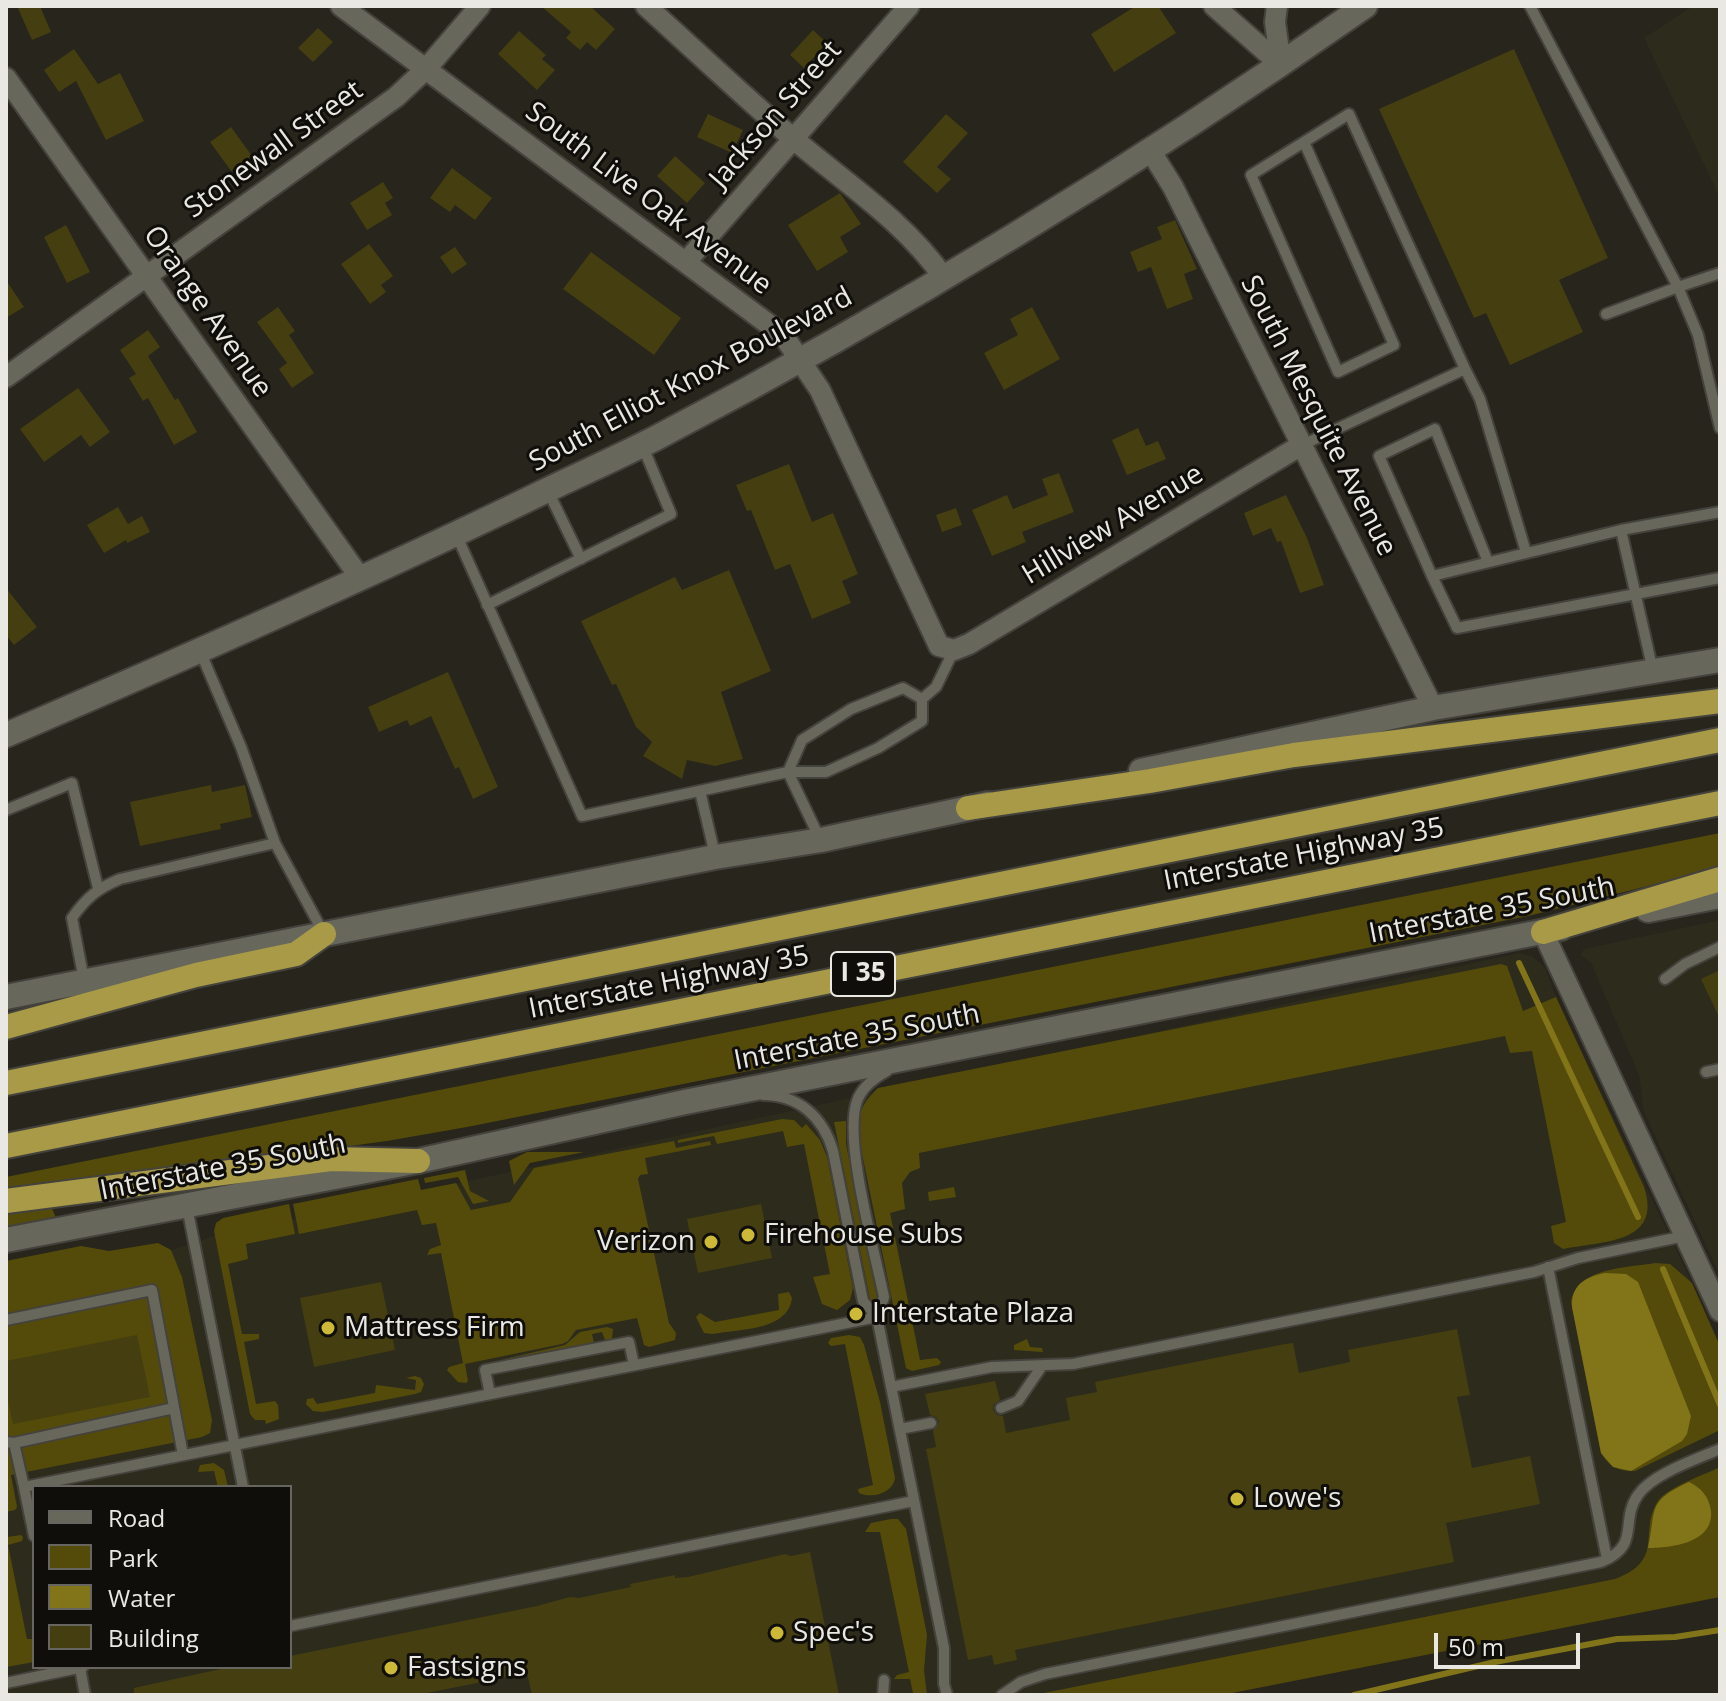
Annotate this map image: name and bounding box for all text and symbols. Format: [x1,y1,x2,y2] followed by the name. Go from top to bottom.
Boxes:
[703,35,849,195] street label: Jackson Street
[178,74,370,226] street label: Stonewall Street
[518,96,778,302] street label: South Live Oak Avenue
[135,220,279,404] street label: Orange Avenue
[1233,270,1403,562] street label: South Mesquite Avenue
[524,280,858,480] street label: South Elliot Knox Boulevard
[1016,458,1210,592] street label: Hillview Avenue
[1161,811,1447,899] street label: Interstate Highway 35
[1366,871,1618,951] street label: Interstate 35 South
[526,939,812,1027] street label: Interstate Highway 35
[831,952,895,996] road number: I 35
[731,998,983,1078] street label: Interstate 35 South
[97,1128,349,1208] street label: Interstate 35 South
[764,1218,963,1252] place label: Firehouse Subs
[597,1225,695,1259] place label: Verizon
[739,1226,757,1244] marker: Firehouse Subs
[702,1233,720,1251] marker: Verizon
[872,1297,1074,1331] place label: Interstate Plaza
[847,1305,865,1323] marker: Interstate Plaza
[344,1311,525,1345] place label: Mattress Firm
[319,1319,337,1337] marker: Mattress Firm
[1253,1482,1341,1516] place label: Lowe's
[32,1485,292,1669] legend
[1228,1490,1246,1508] marker: Lowe's
[108,1501,165,1534] text: Road
[108,1541,158,1574] text: Park
[108,1581,175,1614] text: Water
[793,1616,874,1650] place label: Spec's
[1438,1617,1584,1667] scale bar
[108,1621,199,1654] text: Building
[768,1624,786,1642] marker: Spec's
[1448,1630,1504,1663] text: 50 m
[407,1651,526,1685] place label: Fastsigns
[382,1659,400,1677] marker: Fastsigns

